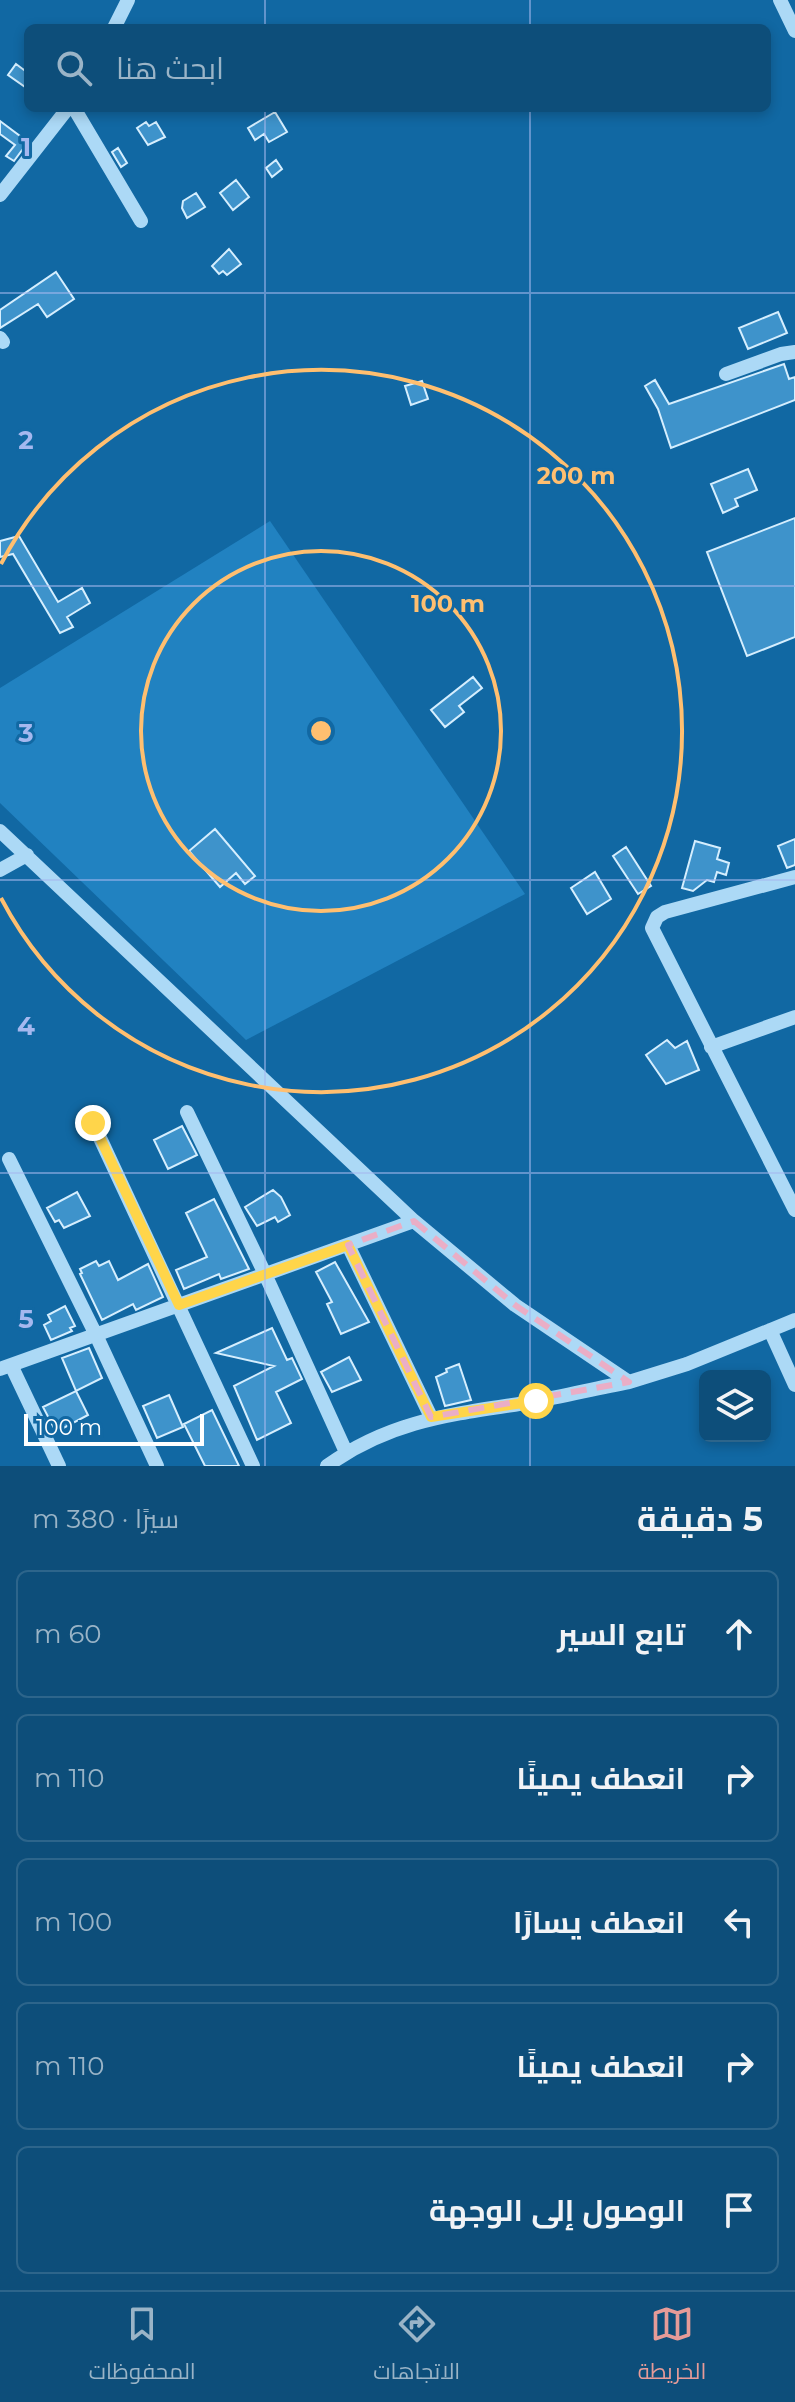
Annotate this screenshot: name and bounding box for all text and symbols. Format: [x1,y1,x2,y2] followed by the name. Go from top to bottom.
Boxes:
[24,24,771,112] search box
[52,46,96,90] icon: search
[116,50,224,87] text: ابحث هنا
[21,131,31,163] text: 1
[18,424,34,456] text: 2
[537,461,615,490] text: 200 m
[411,589,485,618] text: 100 m
[17,717,34,749] text: 3
[307,717,335,745] centre of rings
[17,1010,35,1042] text: 4
[75,1105,111,1141] route end
[18,1303,34,1335] text: 5
[699,1370,771,1442] map controls
[699,1370,771,1442] button: layers
[518,1383,554,1419] route start
[24,1410,204,1446] scale bar
[36,1414,102,1441] text: 100 m
[637,1498,763,1540] text: 5 دقيقة
[32,1503,179,1535] text: سيرًا · 380 m
[717,1612,761,1656] icon: ahead
[557,1616,685,1653] text: تابع السير
[34,1618,101,1650] text: 60 m
[717,1756,761,1800] icon: right
[517,1760,685,1797] text: انعطف يمينًا
[34,1762,104,1794] text: 110 m
[717,1900,761,1944] icon: left
[513,1904,685,1941] text: انعطف يسارًا
[34,1906,112,1938] text: 100 m
[717,2044,761,2088] icon: right
[517,2048,685,2085] text: انعطف يمينًا
[34,2050,104,2082] text: 110 m
[717,2188,761,2232] icon: arrive
[429,2192,685,2229] text: الوصول إلى الوجهة
[89,2302,196,2392] tab: المحفوظات
[373,2302,460,2392] tab: الاتجاهات
[638,2302,706,2392] tab: الخريطة

